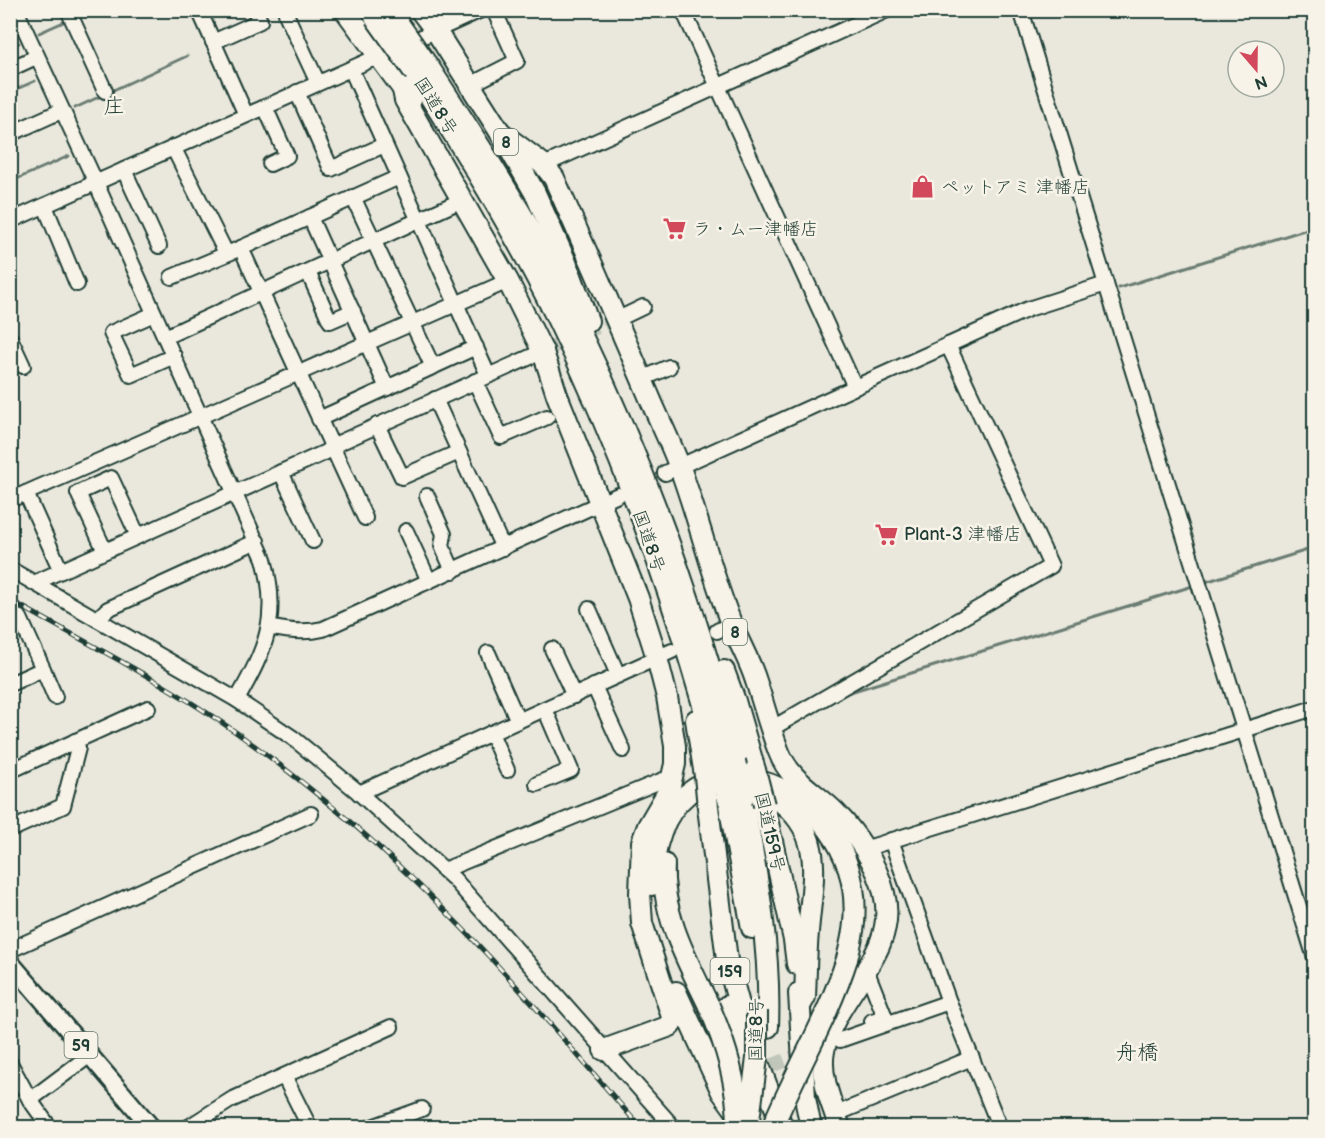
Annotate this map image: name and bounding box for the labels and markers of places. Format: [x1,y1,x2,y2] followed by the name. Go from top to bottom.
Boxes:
[910,174,936,200] shop icon: ペットアミ 津幡店
[941,177,1090,198] place label: ペットアミ 津幡店
[662,216,688,242] supermarket icon: ラ・ムー津幡店
[693,219,818,240] place label: ラ・ムー津幡店
[873,521,899,547] supermarket icon: Plant-3 津幡店
[904,524,1022,545] place label: Plant-3 津幡店

